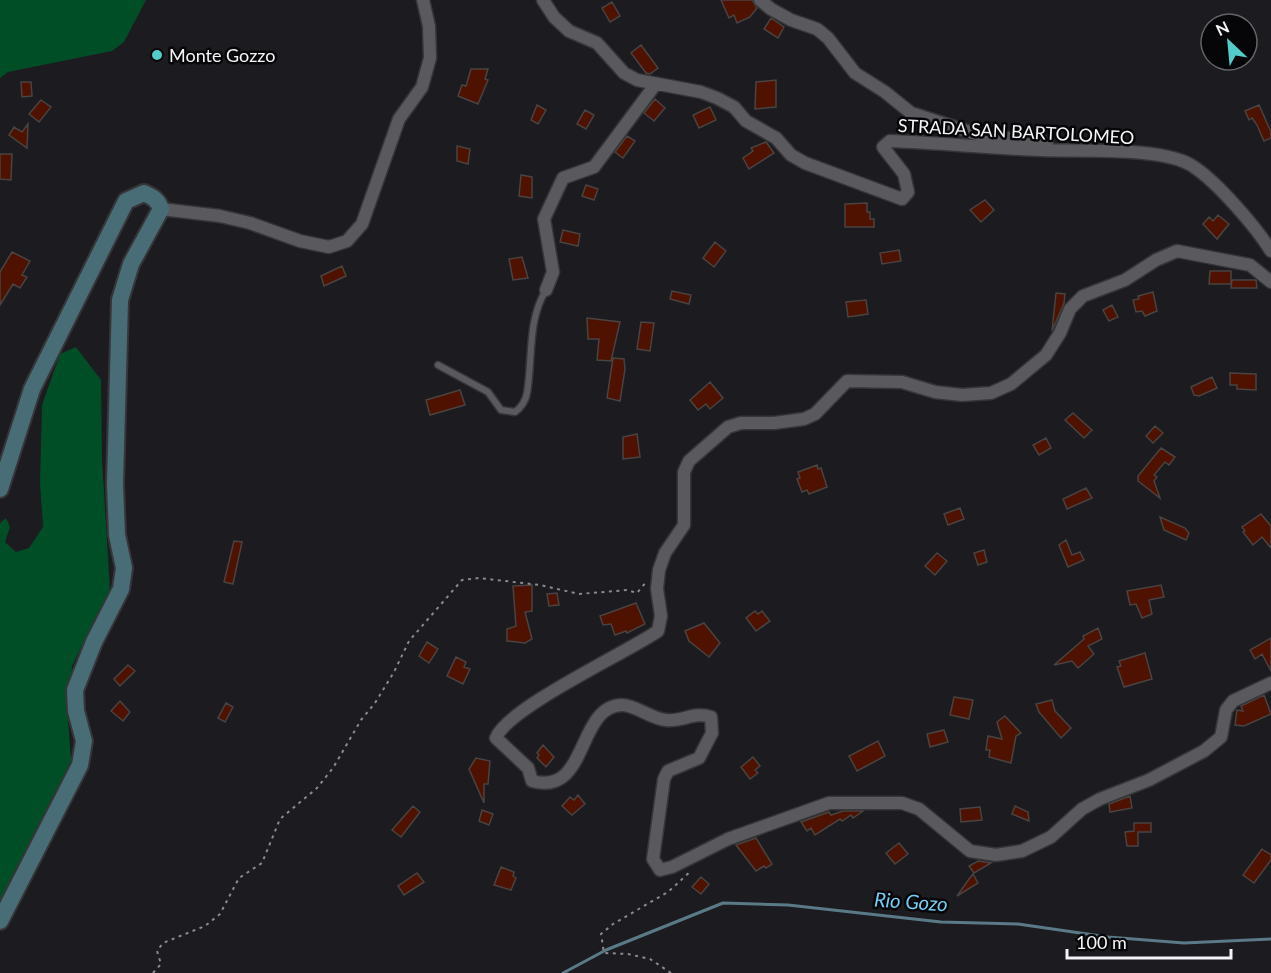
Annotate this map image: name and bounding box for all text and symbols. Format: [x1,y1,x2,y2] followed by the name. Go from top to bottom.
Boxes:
[1199,12,1259,72] north arrow
[1213,17,1232,39] text: N
[169,44,275,66] place label: Monte Gozzo
[150,48,164,62] marker: Monte Gozzo
[897,114,1135,148] street label: STRADA SAN BARTOLOMEO
[873,886,949,916] water label: Rio Gozo
[1067,922,1230,960] scale bar
[1076,931,1127,953] text: 100 m

